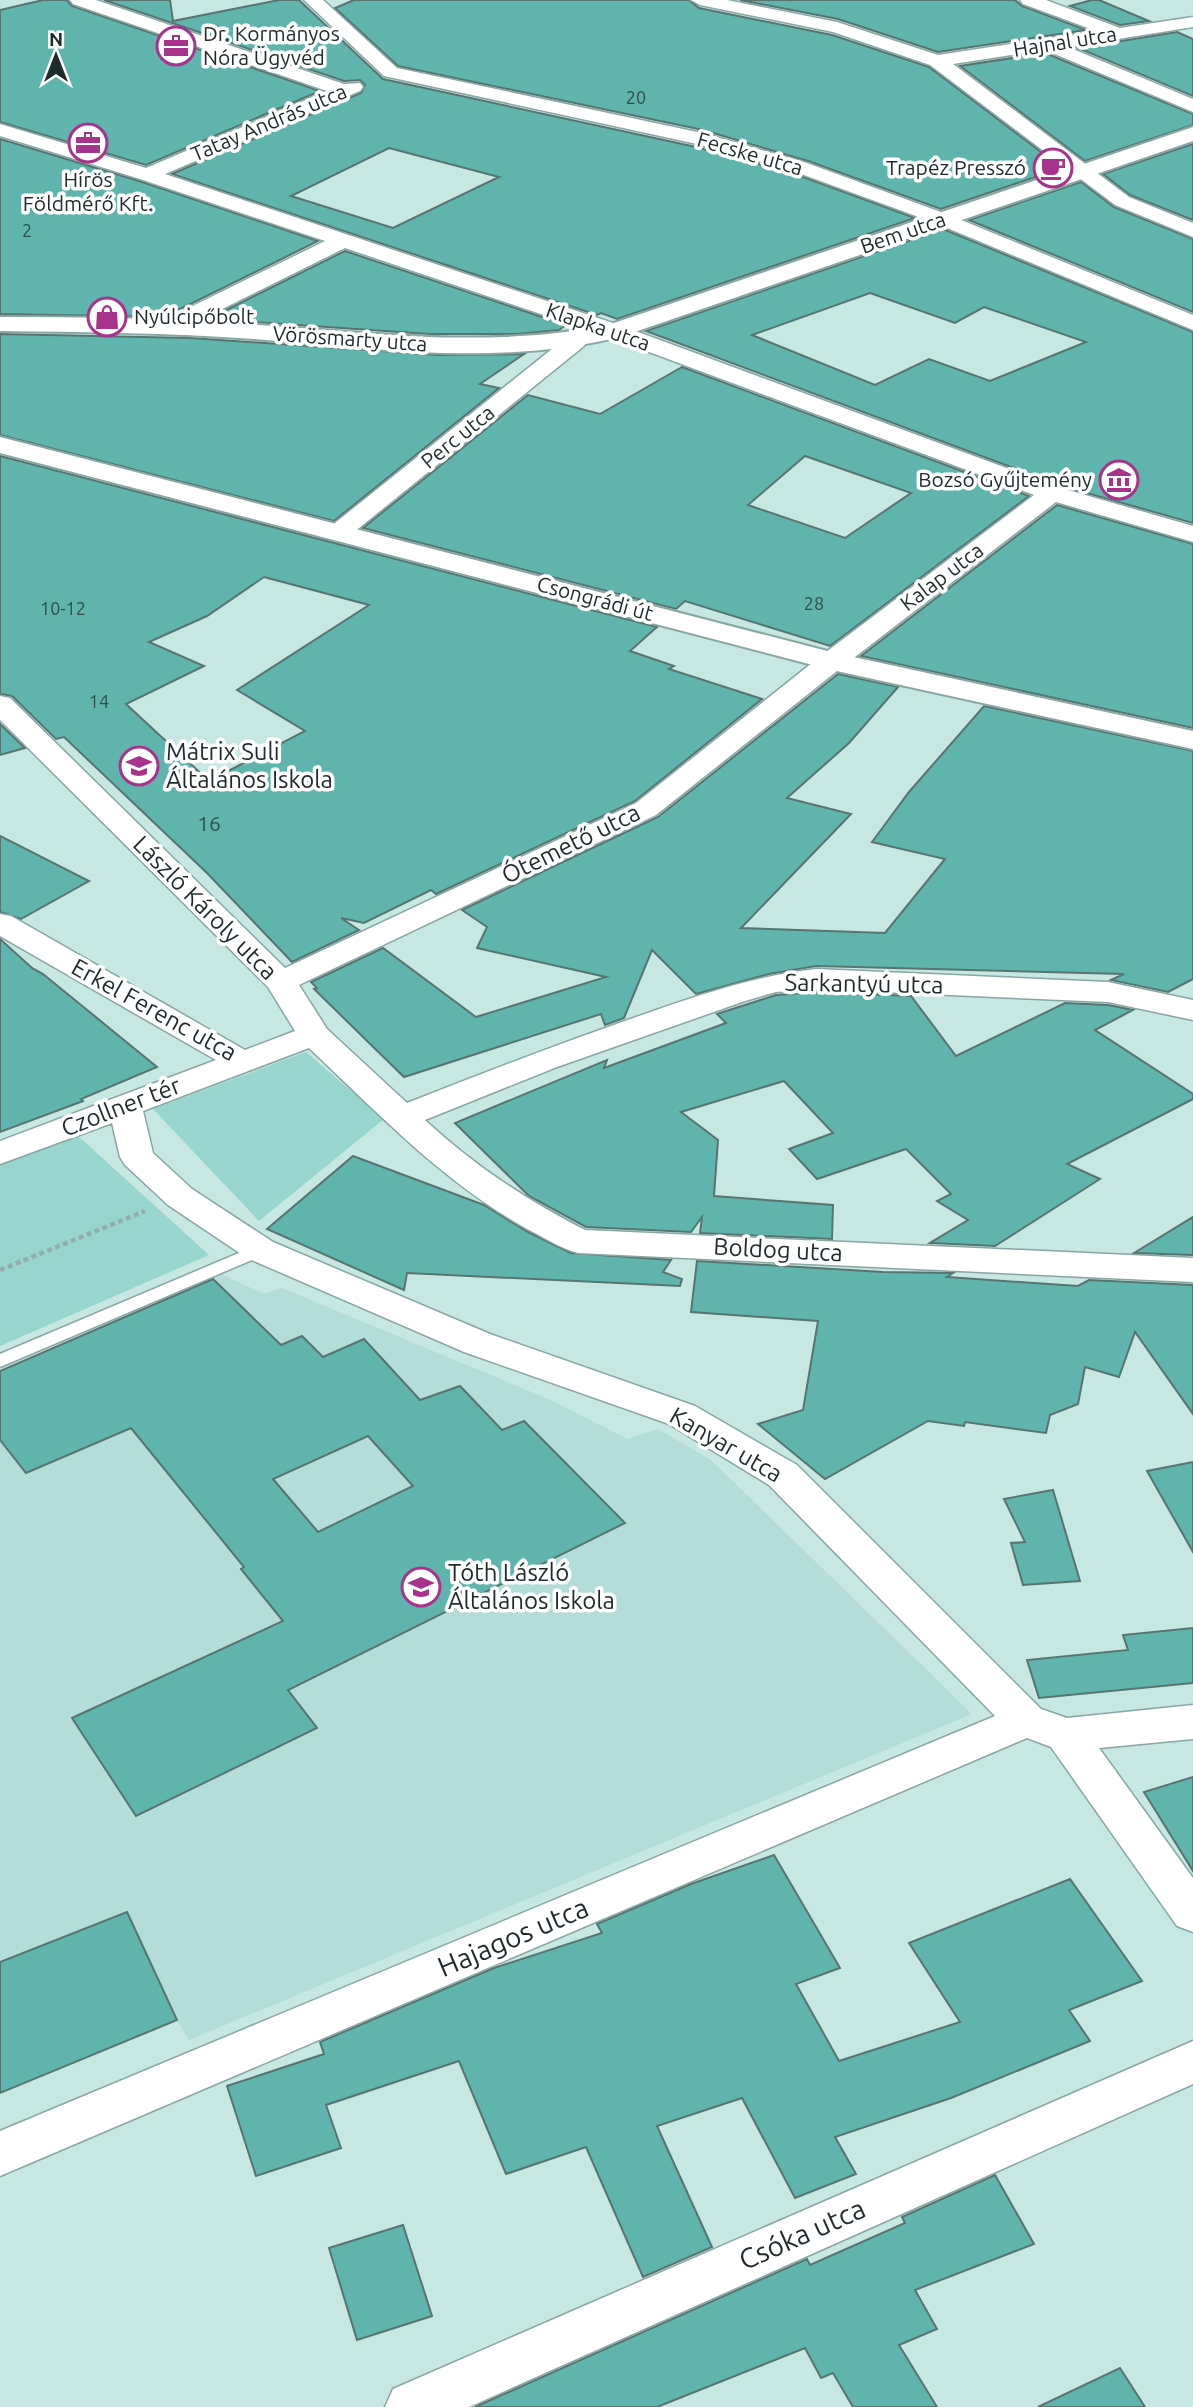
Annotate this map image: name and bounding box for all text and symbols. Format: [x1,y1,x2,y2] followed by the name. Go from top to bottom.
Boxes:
[21,21,91,91] north arrow
[203,21,340,69] place label: Dr. Kormányos Nóra Ügyvéd
[1011,21,1118,61] street label: Hajnal utca
[155,25,197,67] office icon: Dr. Kormányos Nóra Ügyvéd
[49,28,63,50] text: N
[187,78,350,166] street label: Tatay András utca
[626,87,646,107] house number: 20
[67,122,109,164] office icon: Hírös Földmérő Kft.
[695,127,806,180] street label: Fecske utca
[1032,147,1074,189] cafe icon: Trapéz Presszó
[886,155,1026,179] place label: Trapéz Presszó
[23,167,153,215] place label: Hírös Földmérő Kft.
[857,206,948,258] street label: Bem utca
[22,220,32,240] house number: 2
[86,296,128,338] shop icon: Nyúlcipőbolt
[543,297,653,355] street label: Klapka utca
[134,304,254,328] place label: Nyúlcipőbolt
[272,321,428,355] street label: Vörösmarty utca
[416,400,499,473] street label: Perc utca
[1098,459,1140,501] museum icon: Bozsó Gyűjtemény
[918,467,1092,491] place label: Bozsó Gyűjtemény
[895,537,988,615] street label: Kalap utca
[534,571,656,625] street label: Csongrádi út
[804,593,824,613] house number: 28
[40,598,86,618] house number: 10-12
[89,691,109,711] house number: 14
[166,738,333,793] place label: Mátrix Suli Általános Iskola
[118,745,160,787] school or university icon: Mátrix Suli Általános Iskola
[497,797,644,889] street label: Ótemető utca
[197,811,221,835] house number: 16
[128,830,283,985] street label: László Károly utca
[67,953,241,1066] street label: Erkel Ferenc utca
[784,969,944,998] street label: Sarkantyú utca
[57,1071,184,1142] street label: Czollner tér
[713,1233,843,1266] street label: Boldog utca
[665,1402,787,1488] street label: Kanyar utca
[448,1559,615,1614] place label: Tóth László Általános Iskola
[400,1566,442,1608] school or university icon: Tóth László Általános Iskola
[433,1891,593,1982] street label: Hajagos utca
[734,2192,870,2275] street label: Csóka utca

